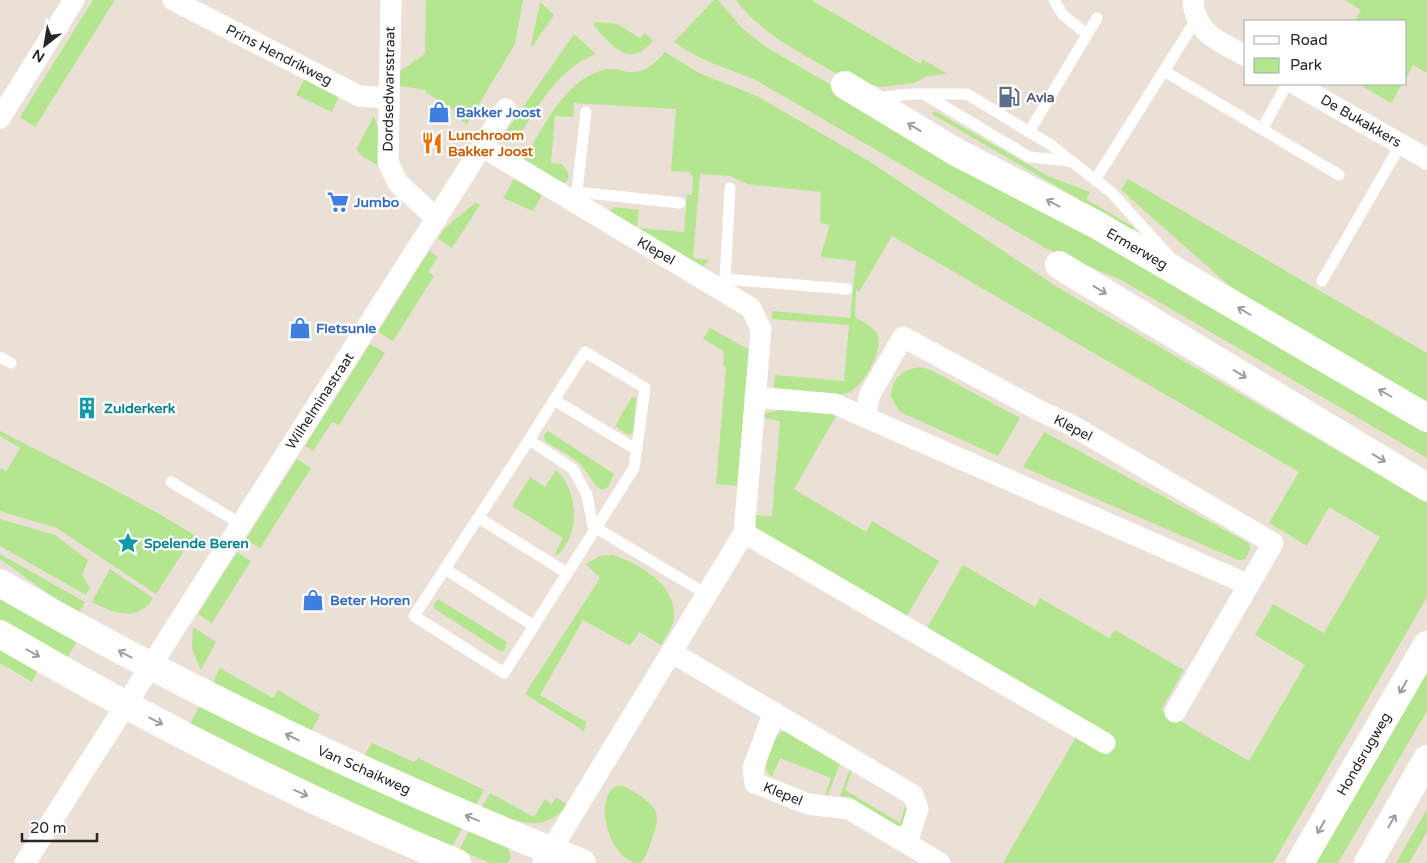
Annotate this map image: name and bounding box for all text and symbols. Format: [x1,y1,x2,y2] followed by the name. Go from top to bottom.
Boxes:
[20,20,70,70] north arrow
[1244,20,1407,85] legend
[223,21,335,89] street label: Prins Hendrikweg
[379,25,399,152] street label: Dordsedwarsstraat
[1290,31,1328,49] text: Road
[29,46,48,66] text: N
[1290,56,1322,74] text: Park
[996,84,1022,110] fuel station icon: Avia
[1026,89,1055,106] place label: Avia
[1318,91,1405,151] street label: De Bukakkers
[426,99,452,125] shop icon: Bakker Joost
[456,104,542,121] place label: Bakker Joost
[907,121,921,131] one-way arrow
[448,127,534,160] place label: Lunchroom Bakker Joost
[419,130,445,156] restaurant icon: Lunchroom Bakker Joost
[325,189,351,215] supermarket icon: Jumbo
[353,194,400,211] place label: Jumbo
[1046,198,1061,208] one-way arrow
[1103,225,1171,273] street label: Ermerweg
[634,233,678,269] street label: Klepel
[1093,285,1107,295] one-way arrow
[1238,306,1252,316] one-way arrow
[287,315,313,341] shop icon: Fietsunie
[316,320,376,337] place label: Fietsunie
[282,349,358,453] street label: Wilhelminastraat
[1232,369,1246,379] one-way arrow
[1377,388,1392,398] one-way arrow
[74,395,100,421] building icon: Zuiderkerk
[104,400,176,417] place label: Zuiderkerk
[1051,411,1095,445] street label: Klepel
[1371,453,1385,463] one-way arrow
[115,530,141,556] place icon: Spelende Beren
[144,535,249,552] place label: Spelende Beren
[300,587,326,613] shop icon: Beter Horen
[330,592,410,609] place label: Beter Horen
[118,648,133,658] one-way arrow
[26,649,40,659] one-way arrow
[1397,679,1407,693] one-way arrow
[1333,709,1395,799] street label: Hondsrugweg
[148,717,163,726] one-way arrow
[285,732,300,741] one-way arrow
[315,742,413,798] street label: Van Schaikweg
[761,778,805,810] street label: Klepel
[293,789,308,799] one-way arrow
[22,810,98,842] scale bar
[465,813,480,822] one-way arrow
[1387,814,1397,828] one-way arrow
[30,819,67,837] text: 20 m
[1316,820,1326,835] one-way arrow

